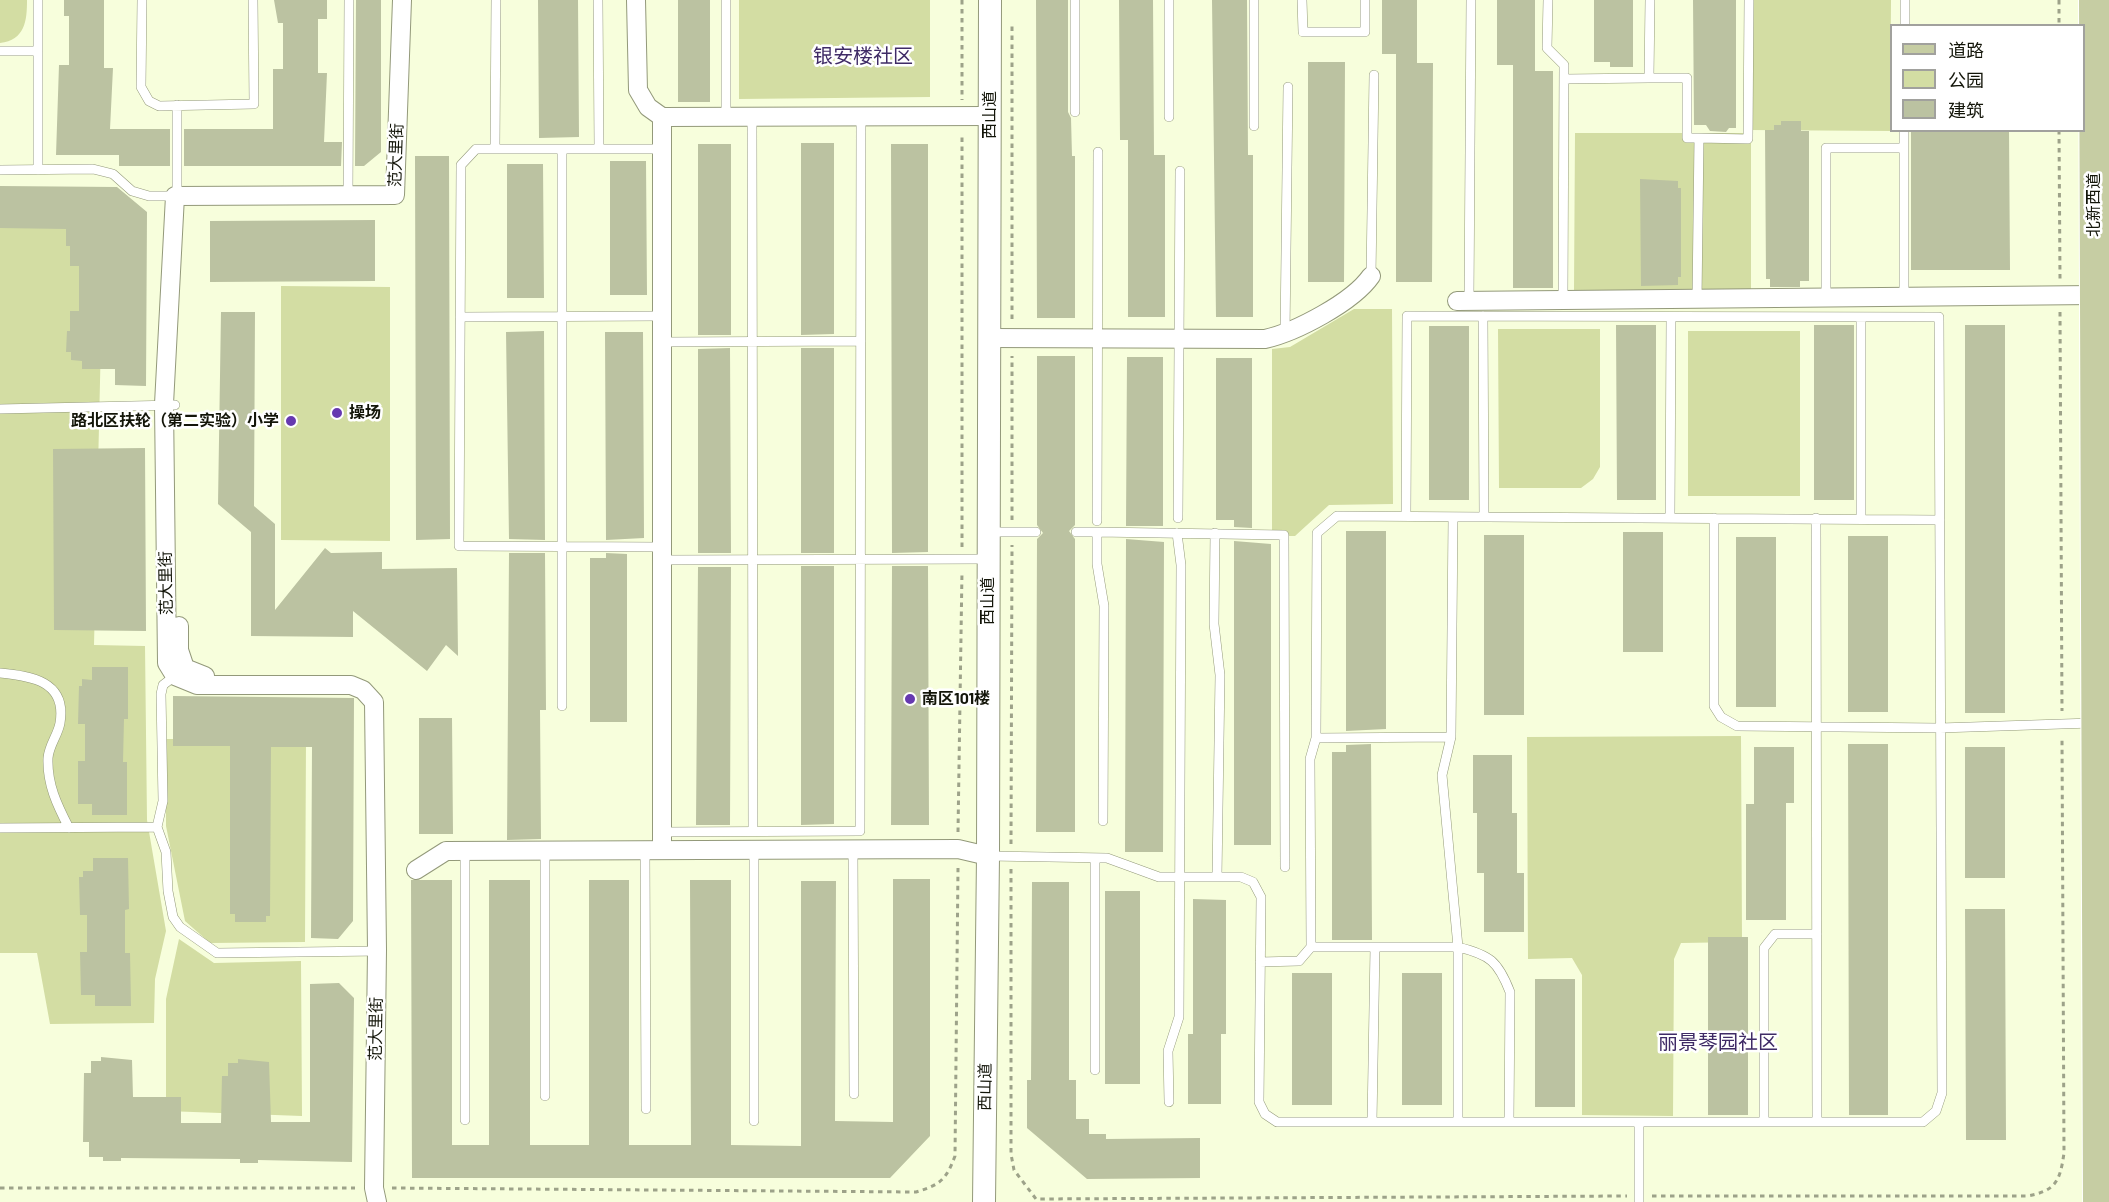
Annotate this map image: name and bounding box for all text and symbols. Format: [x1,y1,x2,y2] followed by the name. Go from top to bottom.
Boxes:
[1890,24,2085,132] legend
[1948,39,1984,61] text: 道路
[813,44,913,68] district label: 银安楼社区
[1948,69,1984,91] text: 公园
[980,91,1000,139] street label: 西山道
[1948,99,1984,121] text: 建筑
[385,123,407,187] street label: 范大里街
[2084,173,2104,237] street label: 北新西道
[349,403,381,423] place label: 操场
[330,406,344,420] marker: 操场
[71,411,279,431] place label: 路北区扶轮（第二实验）小学
[284,414,298,428] marker: 路北区扶轮（第二实验）小学
[156,551,176,615] street label: 范大里街
[978,577,998,625] street label: 西山道
[922,689,990,709] place label: 南区101楼
[903,692,917,706] marker: 南区101楼
[366,997,386,1061] street label: 范大里街
[1658,1030,1778,1054] district label: 丽景琴园社区
[975,1063,995,1111] street label: 西山道

